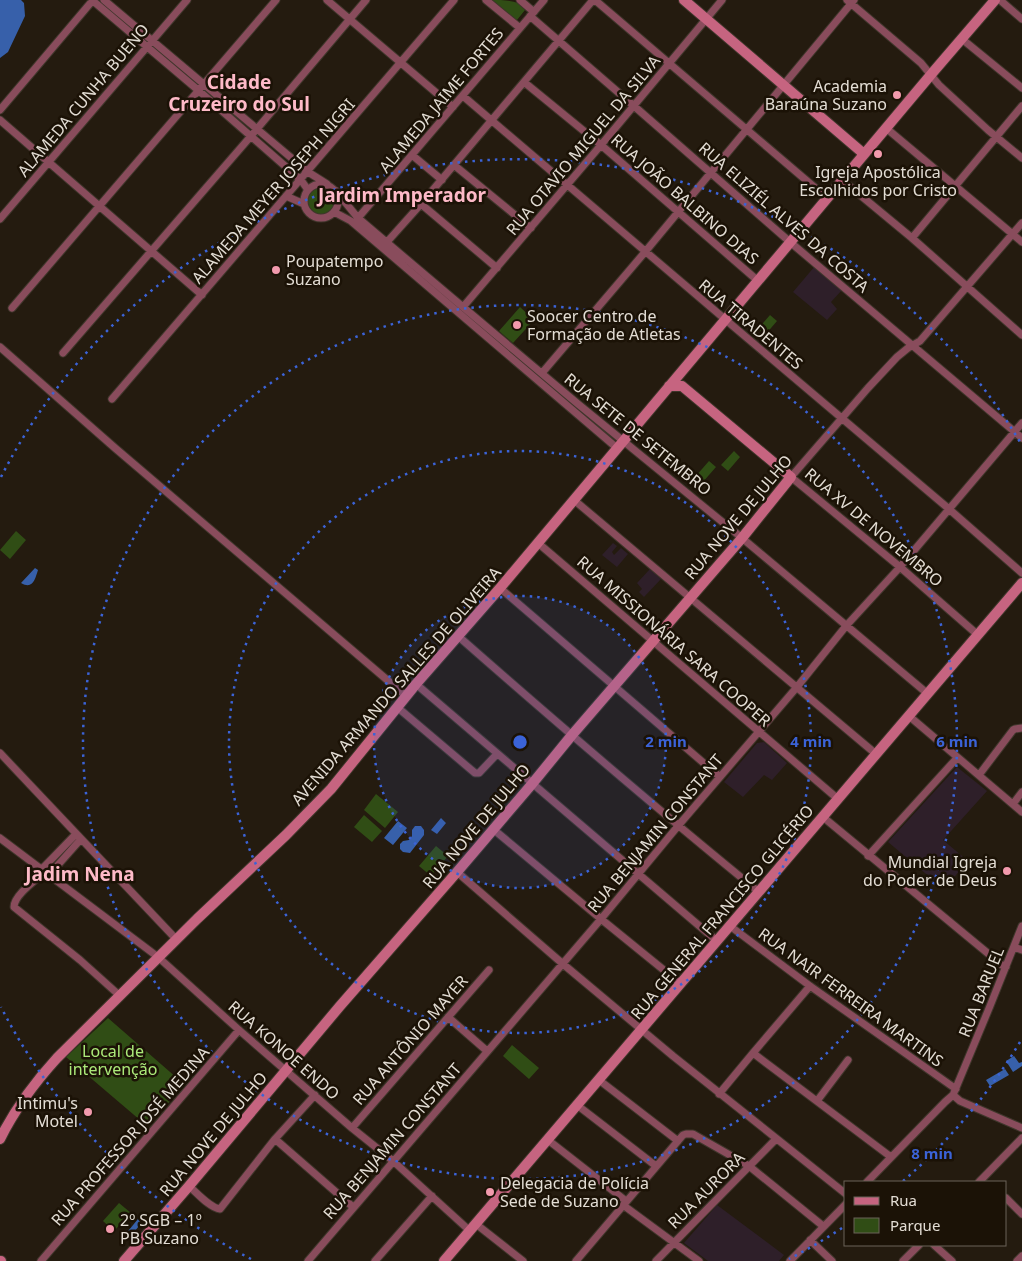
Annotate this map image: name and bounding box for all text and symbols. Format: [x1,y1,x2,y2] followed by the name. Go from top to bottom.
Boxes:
[12,19,154,181] street label: ALAMEDA CUNHA BUENO
[374,23,508,177] street label: ALAMEDA JAIME FORTES
[501,50,665,240] street label: RUA OTAVIO MIGUEL DA SILVA
[168,69,310,117] district label: Cidade Cruzeiro do Sul
[765,75,887,115] place label: Academia Baraúna Suzano
[891,89,903,101] marker: Academia Baraúna Suzano
[187,94,359,288] street label: ALAMEDA MEYER JOSEPH NIGRI
[607,129,764,269] street label: RUA JOÃO BALBINO DIAS
[694,137,874,298] street label: RUA ELIZIÉL ALVES DA COSTA
[872,148,884,160] marker: Igreja Apostólica Escolhidos por Cristo
[799,161,957,201] place label: Igreja Apostólica Escolhidos por Cristo
[316,182,487,208] district label: Jardim Imperador
[286,250,383,290] place label: Poupatempo Suzano
[270,264,282,276] marker: Poupatempo Suzano
[694,274,808,374] street label: RUA TIRADENTES
[527,305,681,345] place label: Soocer Centro de Formação de Atletas
[511,319,523,331] marker: Soocer Centro de Formação de Atletas
[560,368,716,500] street label: RUA SETE DE SETEMBRO
[679,450,797,584] street label: RUA NOVE DE JULHO
[800,463,948,591] street label: RUA XV DE NOVEMBRO
[572,551,776,731] street label: RUA MISSIONÁRIA SARA COOPER
[286,561,506,810] street label: AVENIDA ARMANDO SALLES DE OLIVEIRA
[645,731,687,751] text: 2 min
[790,731,832,751] text: 4 min
[936,731,978,751] text: 6 min
[511,733,529,751] centre of rings
[582,749,728,917] street label: RUA BENJAMIN CONSTANT
[417,759,535,893] street label: RUA NOVE DE JULHO
[626,800,818,1024] street label: RUA GENERAL FRANCISCO GLICÉRIO
[863,851,997,891] place label: Mundial Igreja do Poder de Deus
[23,861,135,887] district label: Jadim Nena
[1001,865,1013,877] marker: Mundial Igreja do Poder de Deus
[754,922,948,1072] street label: RUA NAIR FERREIRA MARTINS
[953,944,1009,1040] street label: RUA BARUEL
[347,970,473,1110] street label: RUA ANTÔNIO MAYER
[224,995,344,1105] street label: RUA KONOE ENDO
[69,1040,157,1080] park label: Local de intervenção
[46,1041,215,1230] street label: RUA PROFESSOR JOSÉ MEDINA
[318,1058,466,1224] street label: RUA BENJAMIN CONSTANT
[154,1067,272,1201] street label: RUA NOVE DE JULHO
[17,1092,78,1132] place label: Intimu's Motel
[82,1106,94,1118] marker: Intimu's Motel
[911,1143,953,1163] text: 8 min
[663,1146,750,1233] street label: RUA AURORA
[500,1172,649,1212] place label: Delegacia de Polícia Sede de Suzano
[844,1181,1007,1246] legend
[484,1186,496,1198] marker: Delegacia de Polícia Sede de Suzano
[890,1190,917,1210] text: Rua
[120,1209,202,1249] place label: 2º SGB – 1º PB Suzano
[890,1215,940,1235] text: Parque
[104,1223,116,1235] marker: 2º SGB – 1º PB Suzano

